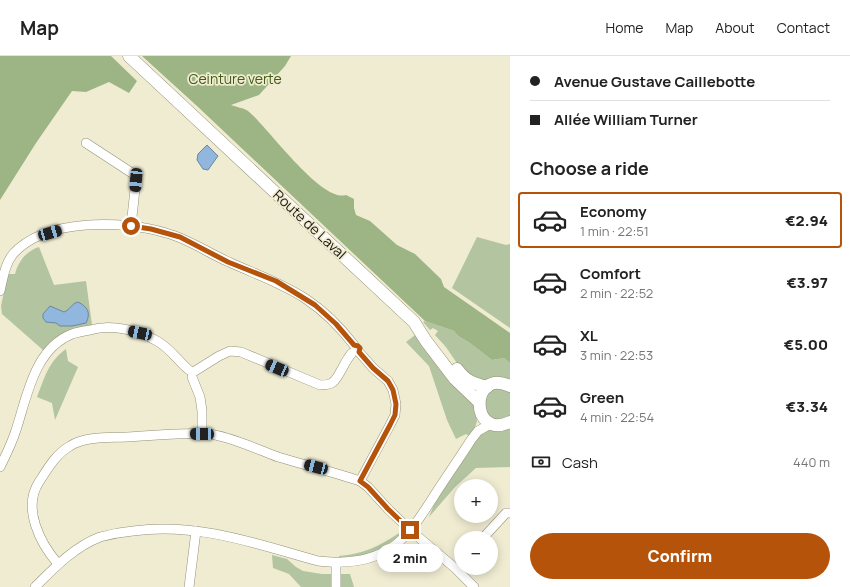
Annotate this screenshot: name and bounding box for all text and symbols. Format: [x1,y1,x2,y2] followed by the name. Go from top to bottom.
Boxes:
[20,15,59,41] text: Map
[606,18,643,37] text: Home
[665,18,693,37] text: Map
[715,18,755,37] text: About
[777,18,830,37] text: Contact
[188,69,282,88] park label: Ceinture verte
[554,71,755,92] text: Avenue Gustave Caillebotte
[554,109,698,130] text: Allée William Turner
[530,156,649,180] text: Choose a ride
[129,168,143,192] car
[269,185,351,263] street label: Route de Laval
[580,201,647,222] text: Economy
[532,202,568,238] icon: car
[785,210,828,231] text: €2.94
[122,217,140,235] route start
[580,222,649,240] text: 1 min · 22:51
[37,224,63,242] car
[580,263,641,284] text: Comfort
[532,264,568,300] icon: car
[786,272,828,293] text: €3.97
[580,284,653,302] text: 2 min · 22:52
[127,325,153,341] car
[580,325,598,346] text: XL
[532,326,568,362] icon: car
[784,334,828,355] text: €5.00
[580,346,653,364] text: 3 min · 22:53
[264,358,290,378] car
[580,387,624,408] text: Green
[532,388,568,424] icon: car
[786,396,828,417] text: €3.34
[580,408,654,426] text: 4 min · 22:54
[190,428,214,440] car
[530,451,552,473] icon: cash
[562,452,598,473] text: Cash
[793,453,830,471] text: 440 m
[303,458,329,476] car
[454,479,498,575] map controls
[454,479,498,523] button: +
[401,521,419,539] route end
[454,531,498,575] button: −
[530,533,830,579] button: Confirm
[377,544,443,572] callout: 2 min
[393,549,427,567] text: 2 min

